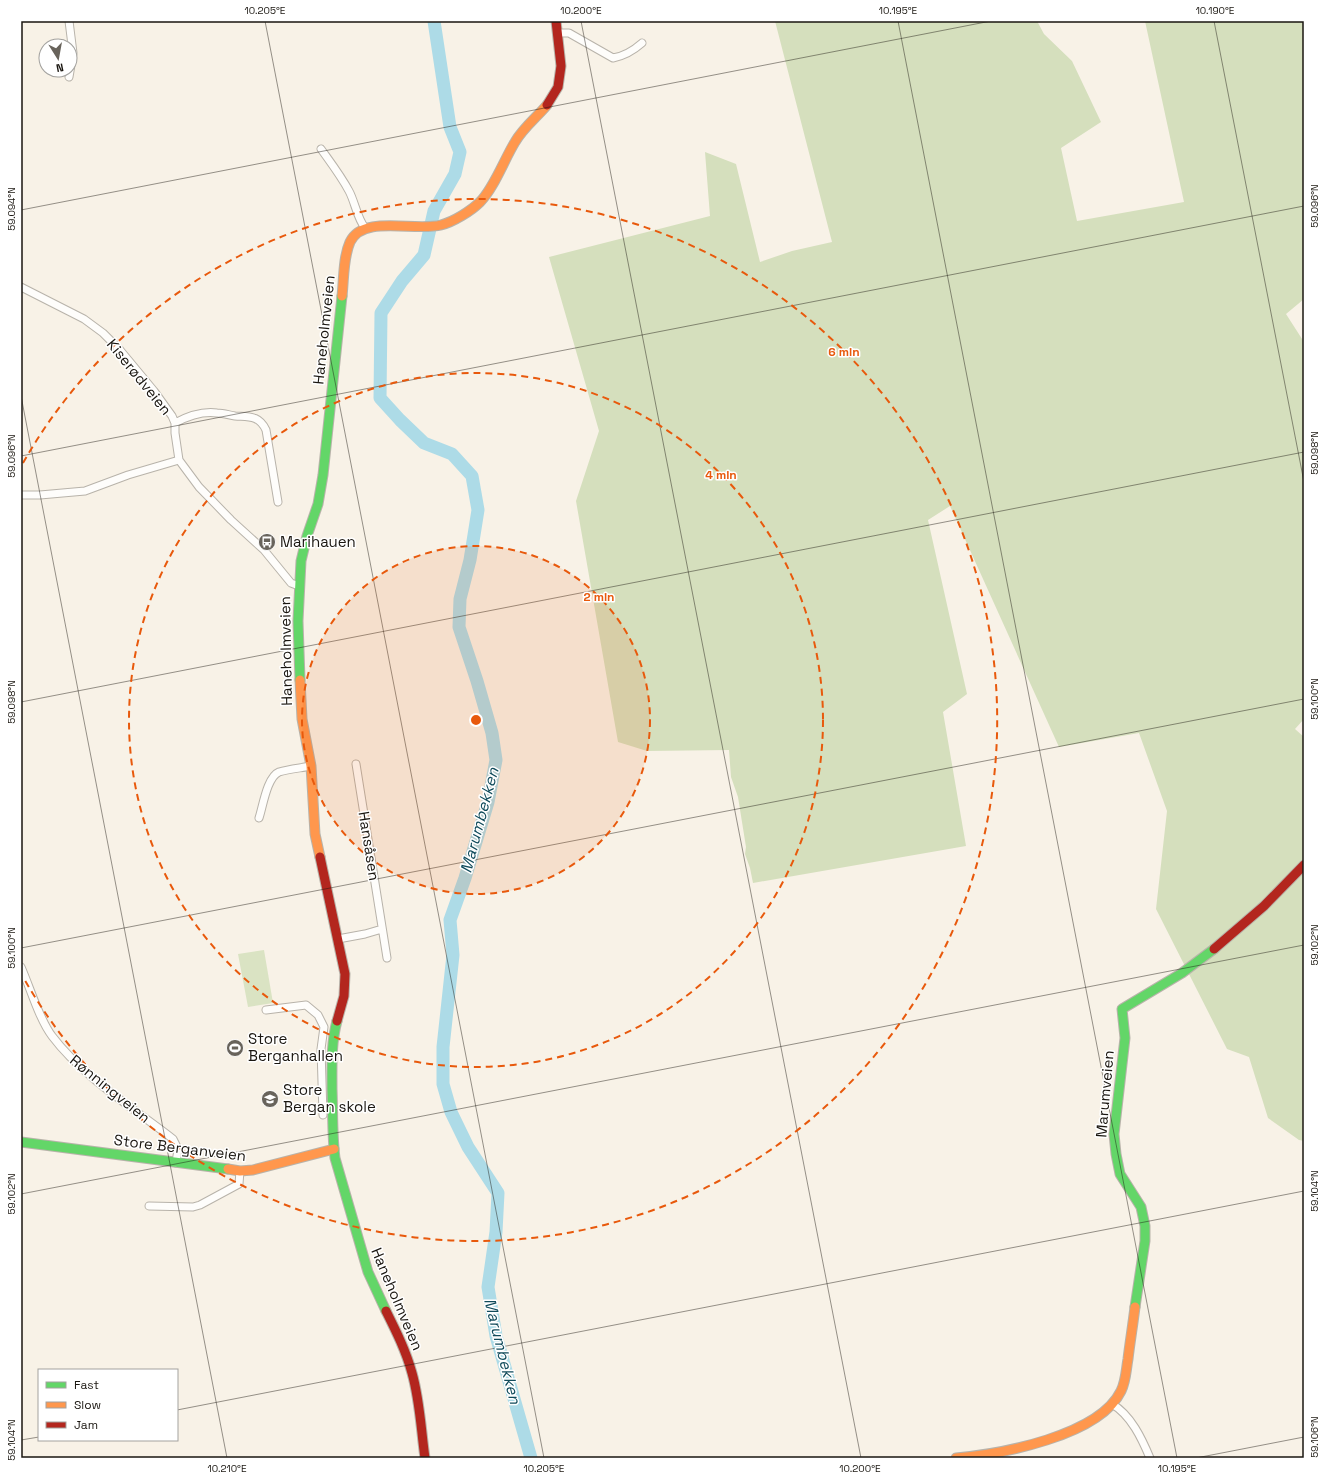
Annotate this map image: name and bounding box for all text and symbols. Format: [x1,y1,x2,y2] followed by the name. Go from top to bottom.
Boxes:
[245,4,286,17] text: 10.205°E
[560,4,602,17] text: 10.200°E
[879,4,918,17] text: 10.195°E
[1196,4,1235,17] text: 10.190°E
[38,38,78,78] north arrow
[55,60,65,75] text: N
[1308,184,1321,228] text: 59.096°N
[5,187,18,231] text: 59.094°N
[308,274,339,386] street label: Haneholmveien
[103,335,176,419] street label: Kiserødveien
[828,344,860,360] text: 6 min
[1308,431,1321,475] text: 59.098°N
[5,434,18,478] text: 59.096°N
[705,467,737,483] text: 4 min
[257,532,277,552] bus stop icon: Marihauen
[280,532,356,551] place label: Marihauen
[583,589,615,605] text: 2 min
[275,596,296,706] street label: Haneholmveien
[1308,678,1321,720] text: 59.100°N
[5,680,18,724] text: 59.098°N
[469,713,483,727] centre of rings
[455,764,504,875] water label: Marumbekken
[355,810,384,882] street label: Hansåsen
[1308,924,1321,966] text: 59.102°N
[5,927,18,969] text: 59.100°N
[248,1029,343,1065] place label: Store Berganhallen
[225,1038,245,1058] sports icon: Store Berganhallen
[66,1050,154,1127] street label: Rønningveien
[1091,1050,1118,1138] street label: Marumveien
[283,1080,376,1116] place label: Store Bergan skole
[260,1089,280,1109] school or university icon: Store Bergan skole
[113,1130,247,1165] street label: Store Berganveien
[1308,1170,1321,1212] text: 59.104°N
[5,1173,18,1215] text: 59.102°N
[367,1245,428,1353] street label: Haneholmveien
[479,1296,526,1407] water label: Marumbekken
[38,1369,178,1441] legend
[74,1377,99,1393] text: Fast
[74,1397,101,1413] text: Slow
[1308,1416,1321,1458] text: 59.106°N
[74,1417,98,1433] text: Jam
[5,1419,18,1461] text: 59.104°N
[207,1462,247,1475] text: 10.210°E
[524,1462,565,1475] text: 10.205°E
[839,1462,881,1475] text: 10.200°E
[1158,1462,1197,1475] text: 10.195°E

